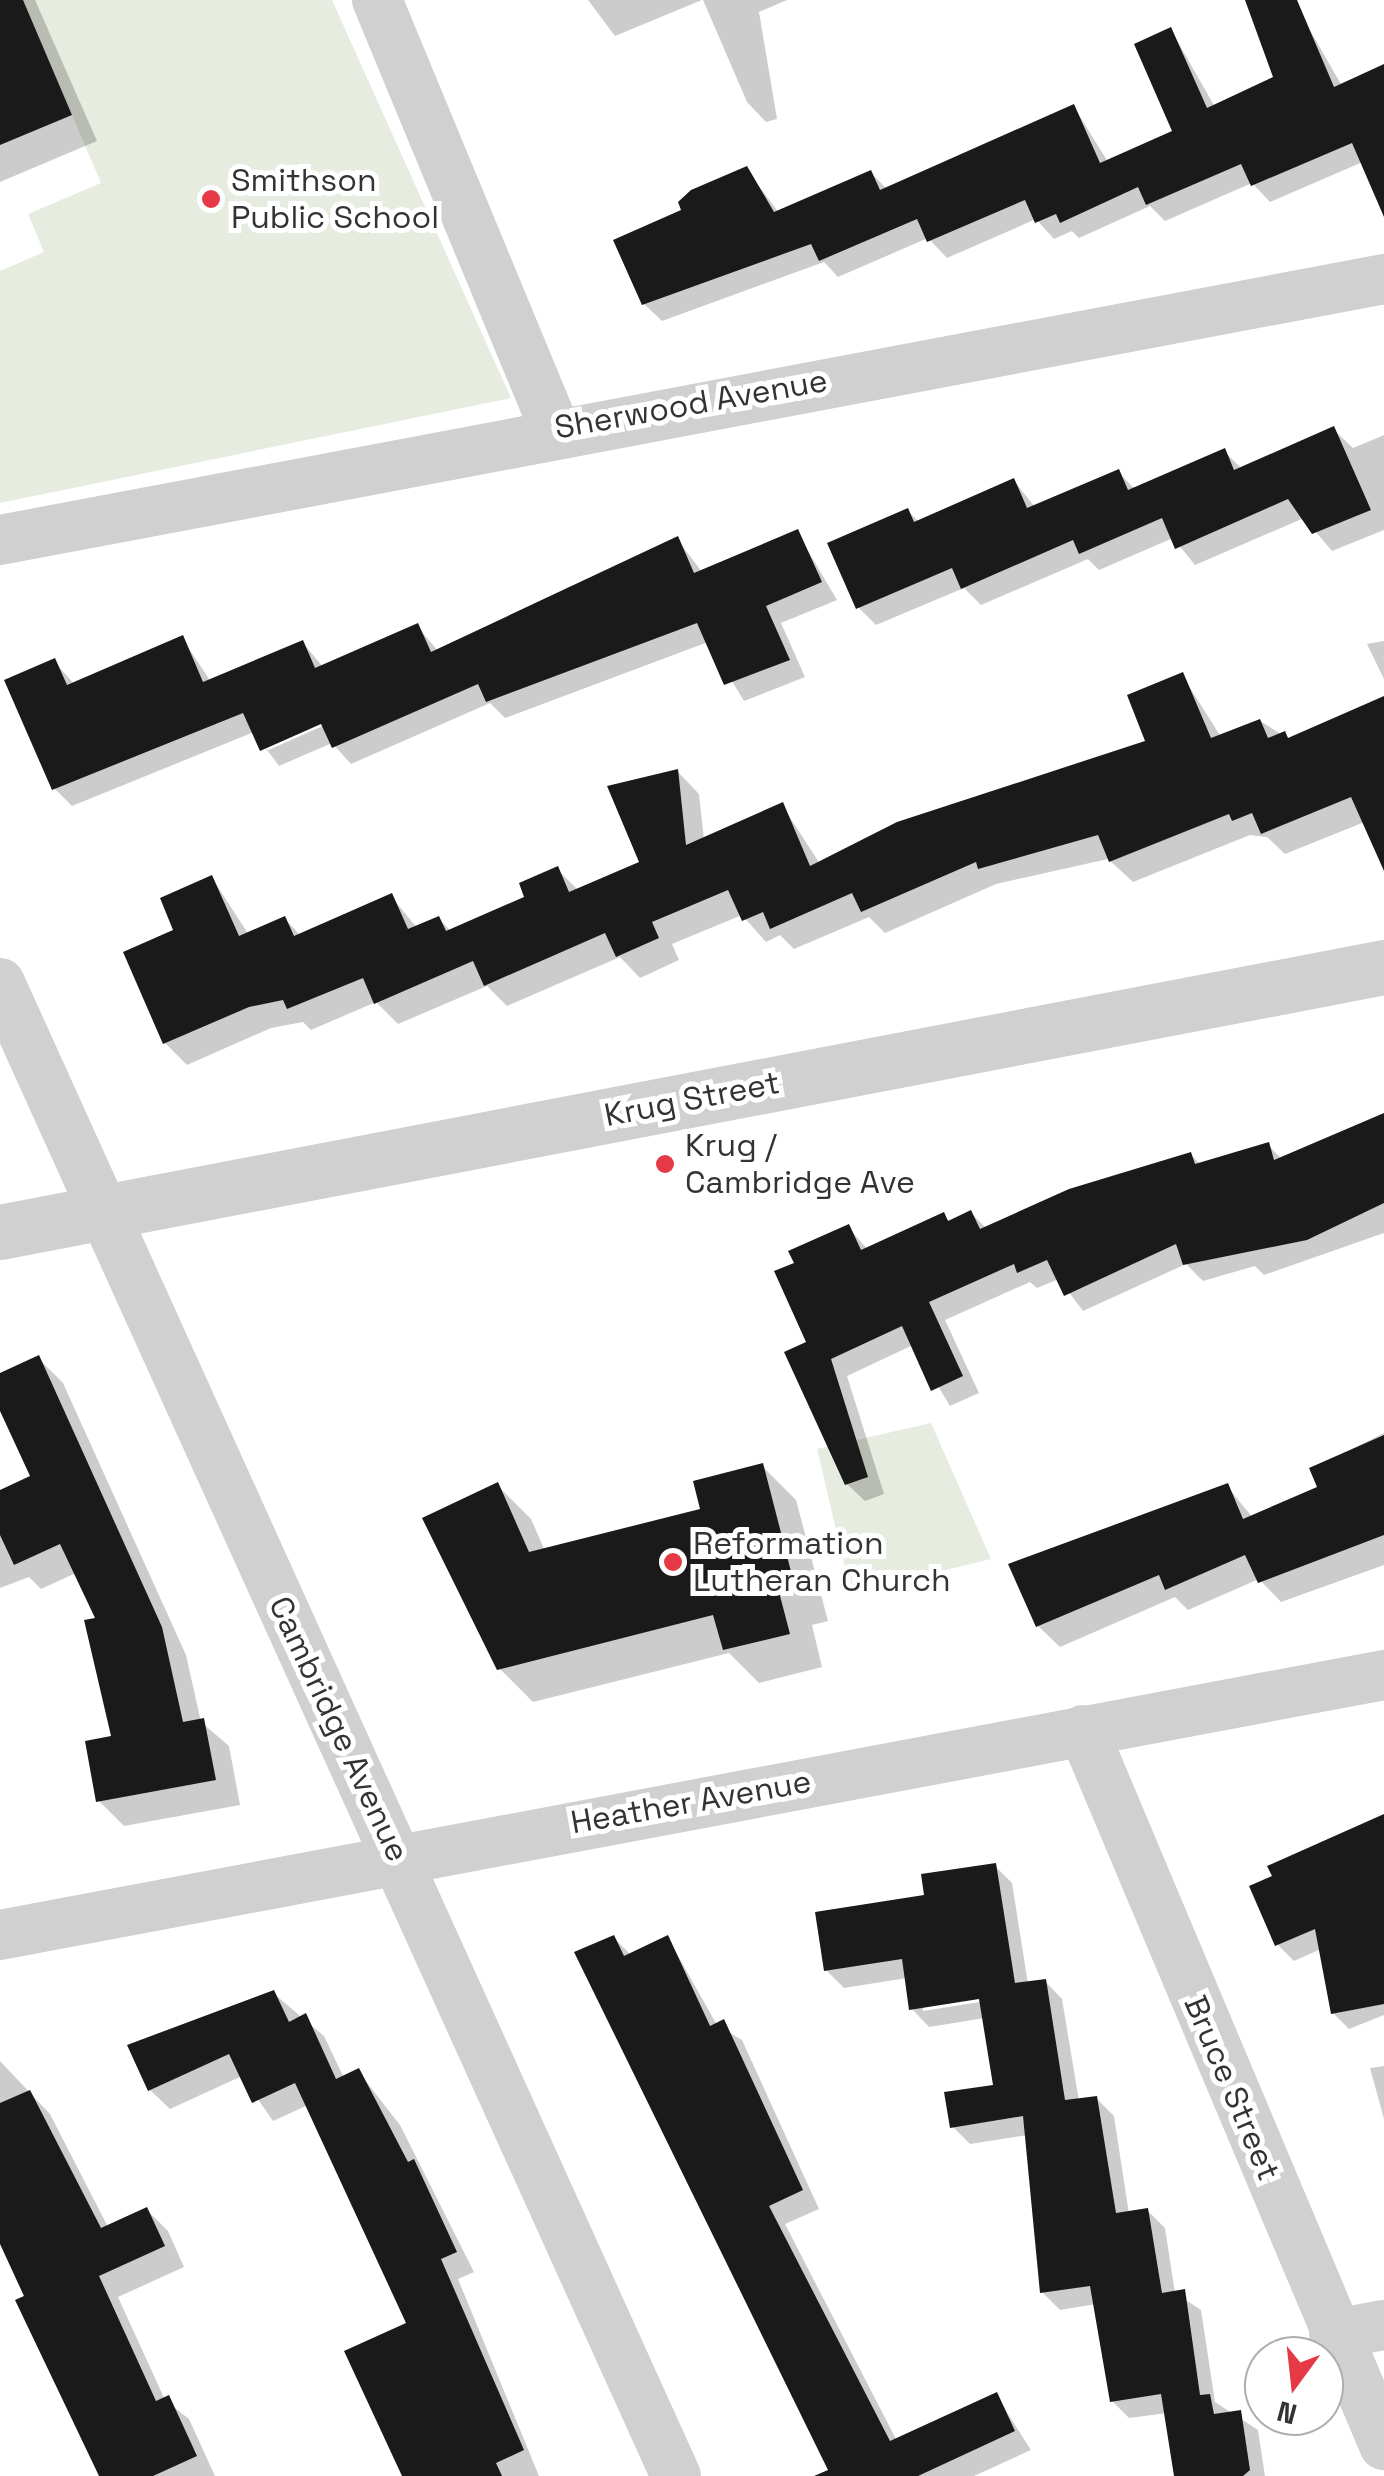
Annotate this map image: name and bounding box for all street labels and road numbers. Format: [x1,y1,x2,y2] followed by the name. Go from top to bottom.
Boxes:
[551,361,831,447] street label: Sherwood Avenue
[601,1063,783,1135] street label: Krug Street
[261,1590,417,1868] street label: Cambridge Avenue
[568,1762,814,1842] street label: Heather Avenue
[1176,1990,1288,2186] street label: Bruce Street

